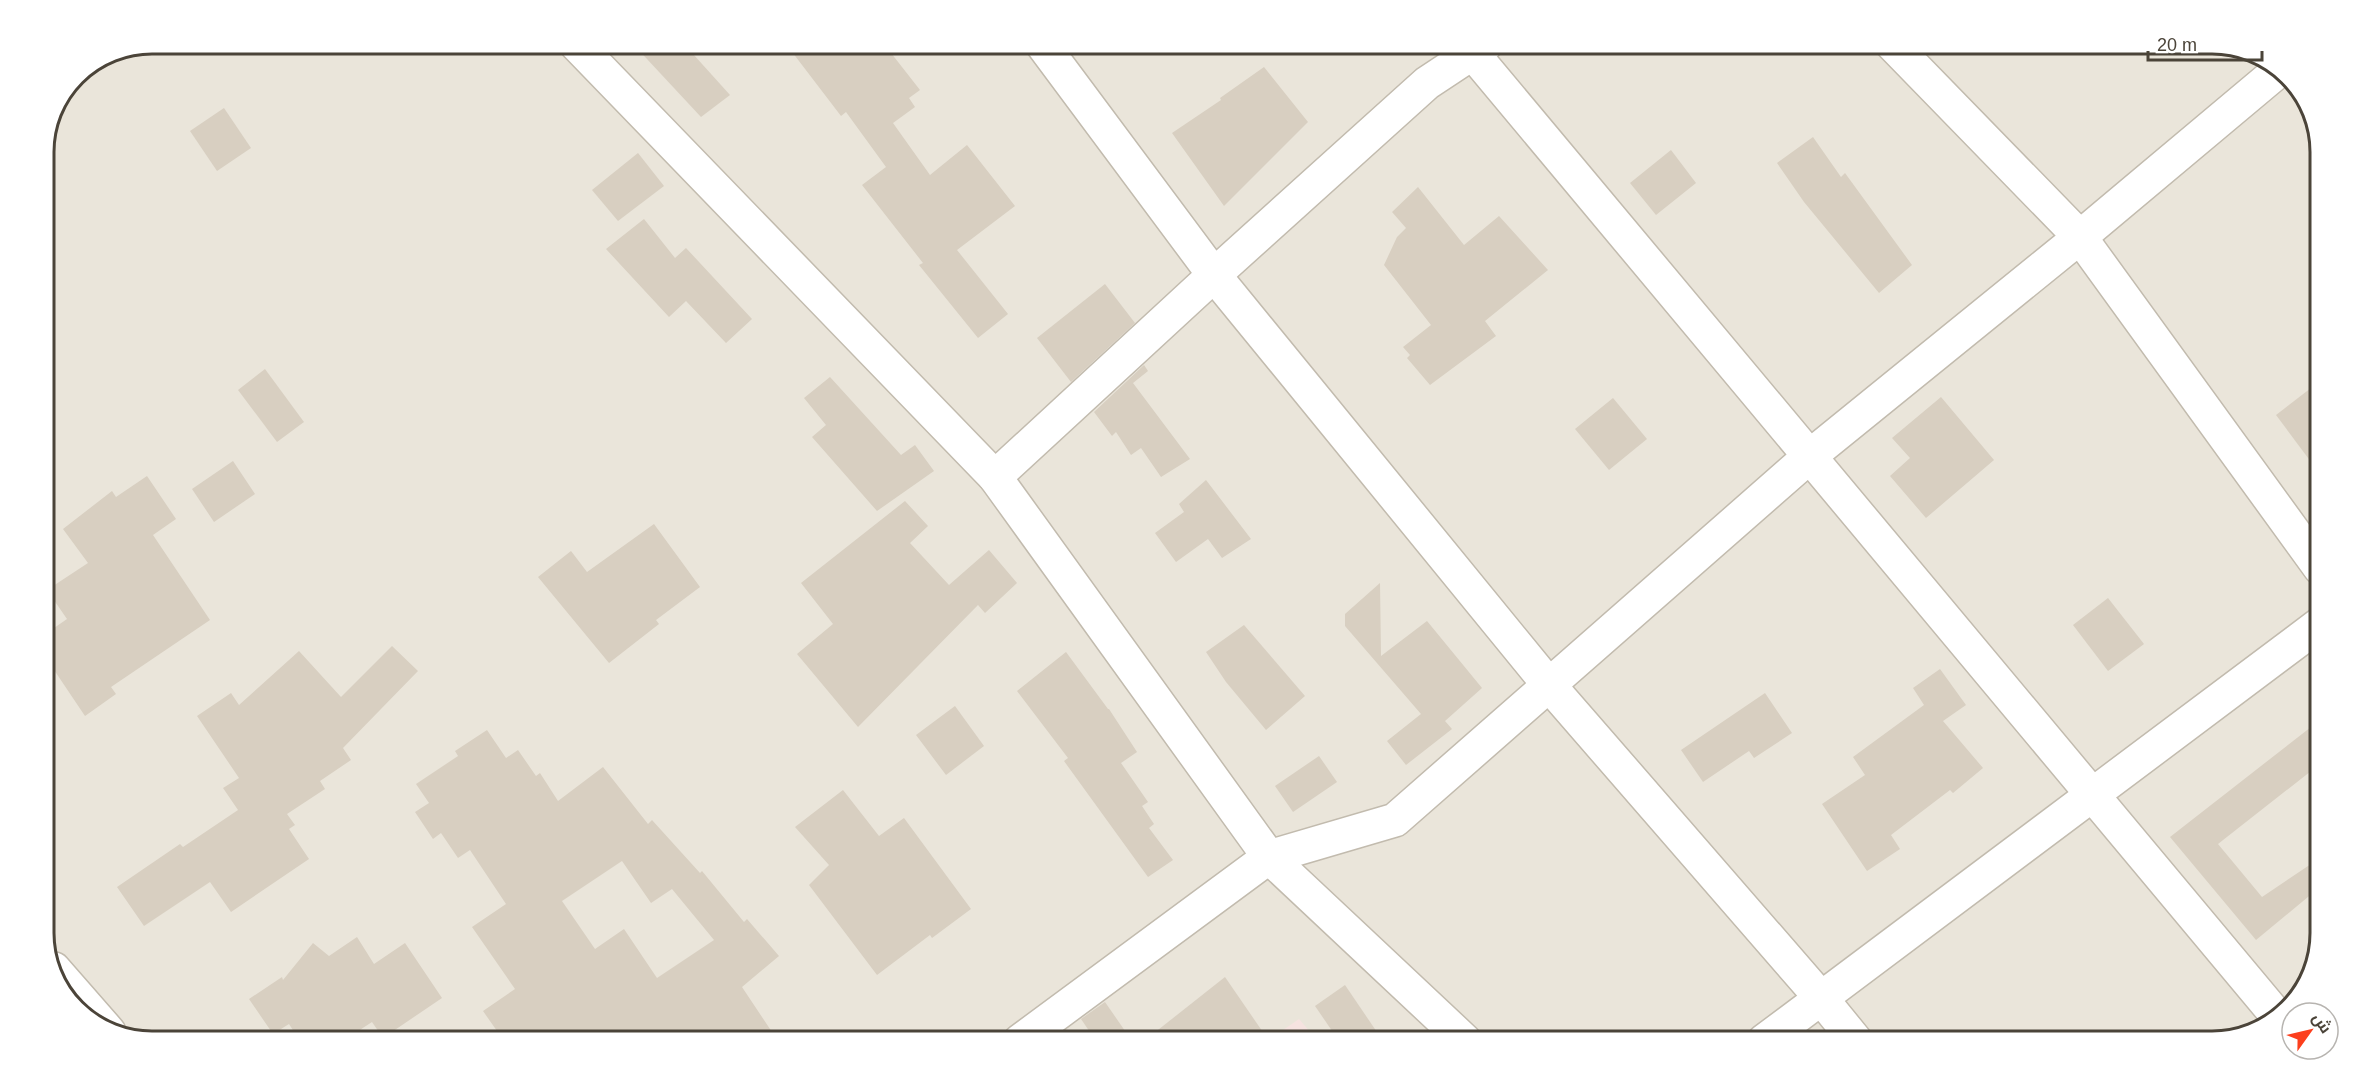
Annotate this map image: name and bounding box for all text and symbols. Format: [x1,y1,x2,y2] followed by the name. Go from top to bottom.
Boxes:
[2148,24,2262,62] scale bar
[2157,35,2197,55] text: 20 m
[2280,1001,2340,1061] north arrow
[2308,1010,2335,1037] text: ش

